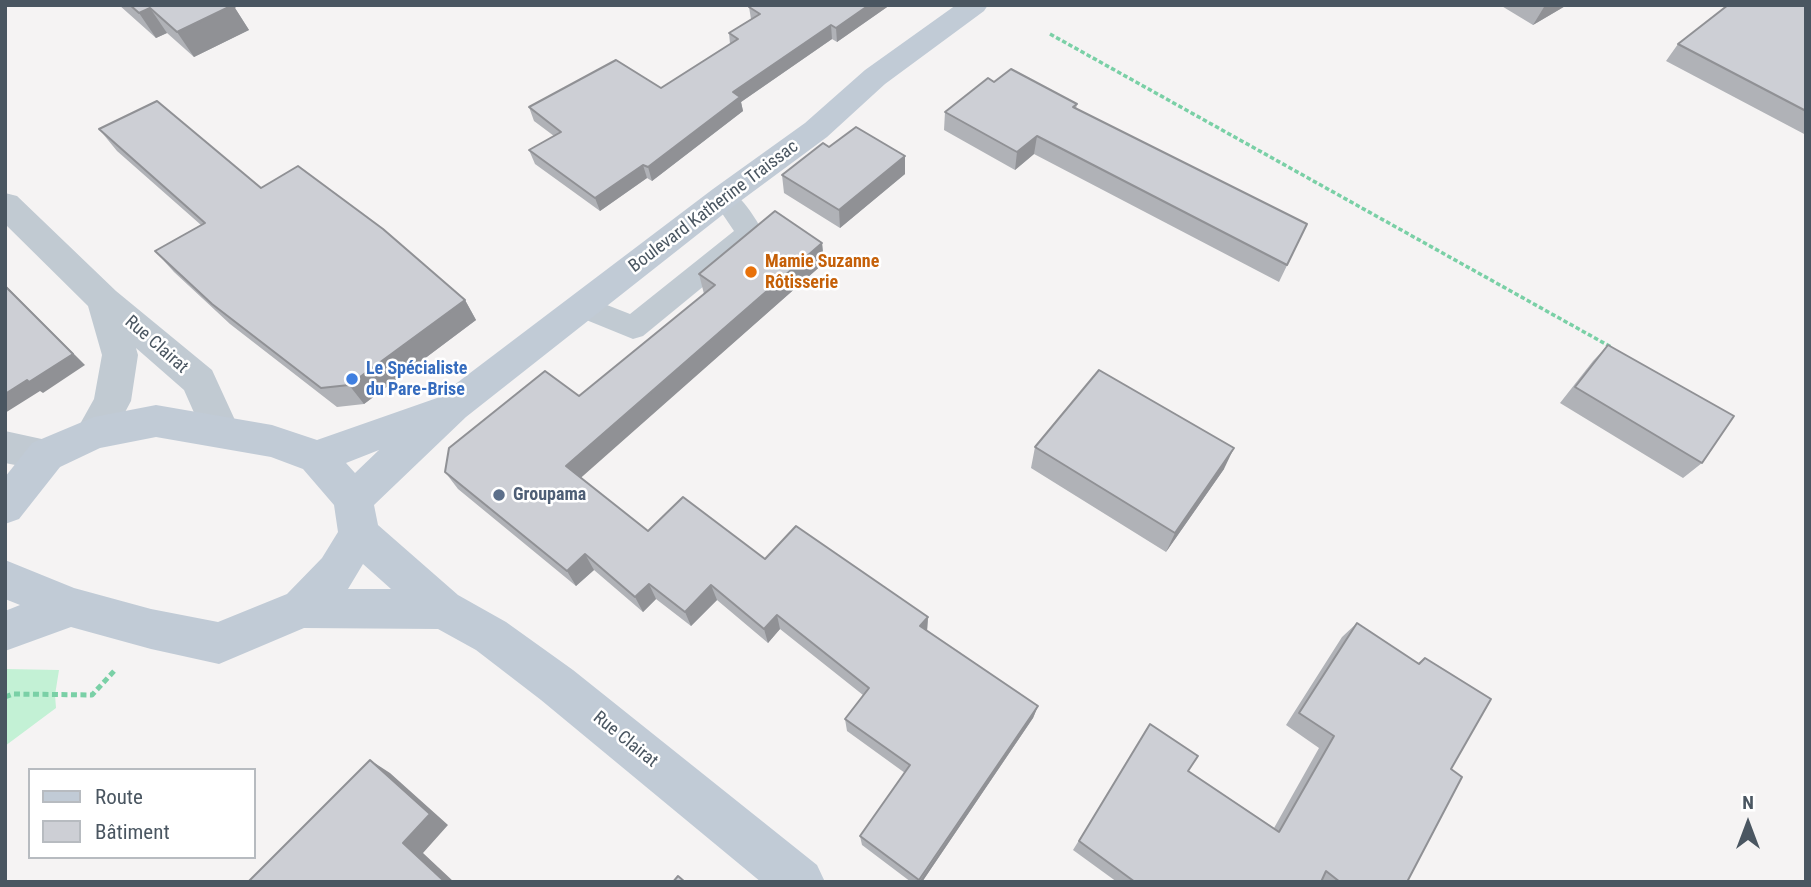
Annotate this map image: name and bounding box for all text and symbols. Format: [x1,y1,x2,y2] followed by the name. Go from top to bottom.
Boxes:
[625,136,803,278] street label: Boulevard Katherine Traissac
[765,251,879,294] place label: Mamie Suzanne Rôtisserie
[743,264,759,280] marker: Mamie Suzanne Rôtisserie
[120,312,192,378] street label: Rue Clairat
[366,358,467,400] place label: Le Spécialiste du Pare-Brise
[344,371,360,387] marker: Le Spécialiste du Pare-Brise
[513,484,586,506] place label: Groupama
[491,487,507,503] marker: Groupama
[588,707,662,773] street label: Rue Clairat
[28,768,256,859] legend
[95,785,143,809] text: Route
[1713,789,1783,859] north arrow
[1742,791,1754,814] text: N
[95,820,170,844] text: Bâtiment

